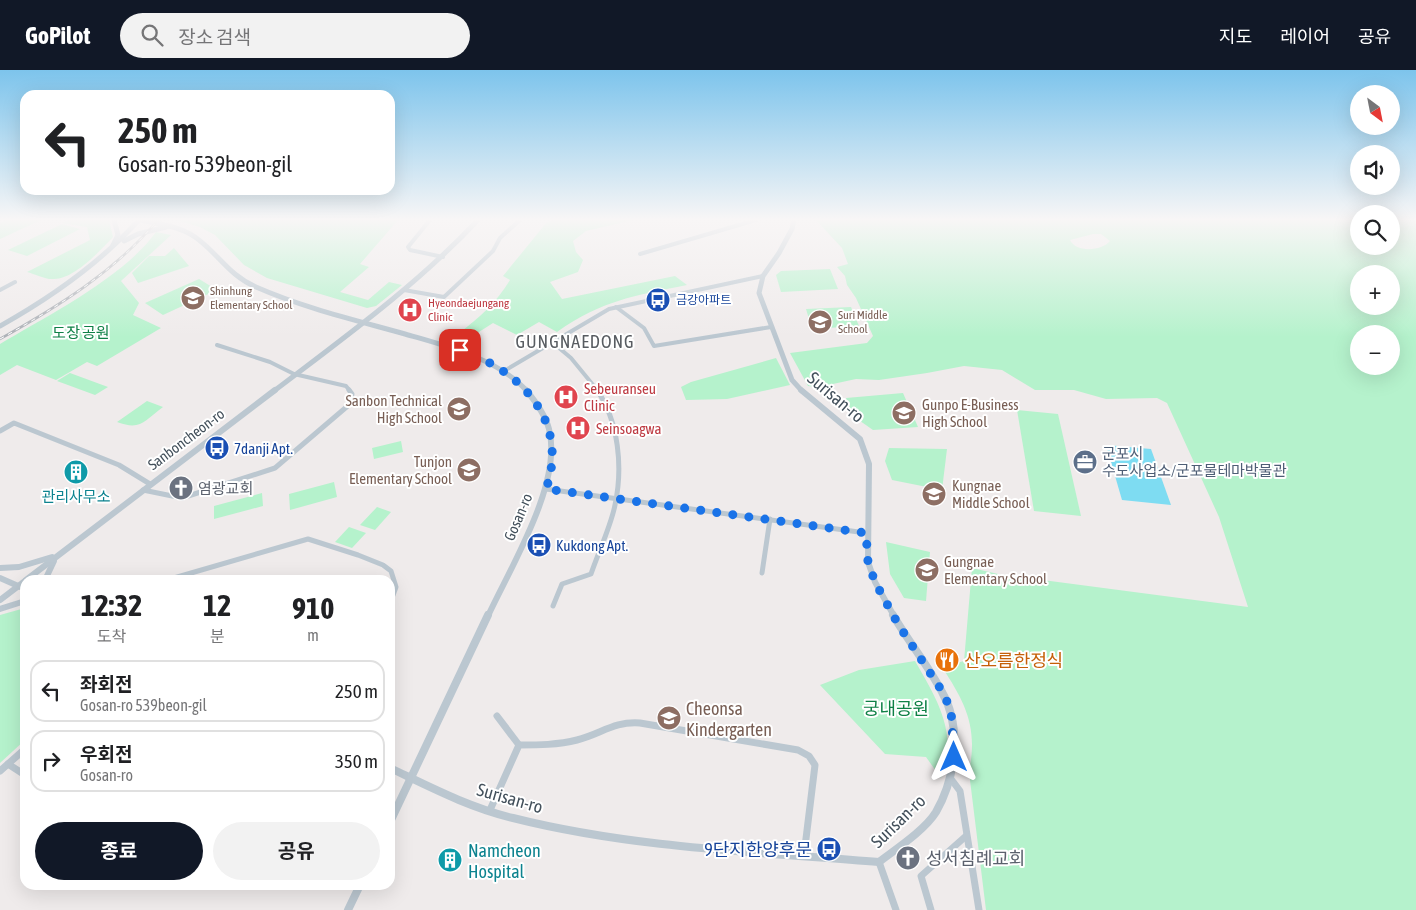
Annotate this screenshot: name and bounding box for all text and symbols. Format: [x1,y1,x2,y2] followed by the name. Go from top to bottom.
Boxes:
[120,13,470,58] search box
[138,21,166,49] icon: search
[25,22,90,49] text: GoPilot
[178,26,251,48] text: 장소 검색
[1219,26,1252,47] text: 지도
[1280,26,1330,47] text: 레이어
[1358,26,1391,47] text: 공유
[1350,85,1400,135] north arrow
[1350,85,1400,375] map controls
[35,110,100,175] icon: left
[118,110,197,150] text: 250 m
[1350,145,1400,195] button: sound
[118,151,292,177] text: Gosan-ro 539beon-gil
[1350,205,1400,255] button: search
[1350,265,1400,315] button: +
[210,284,293,312] place label: Shinhung Elementary School
[180,285,206,311] school or university icon: Shinhung Elementary School
[645,287,671,313] bus stop icon: 금강아파트
[676,293,731,307] place label: 금강아파트
[428,296,510,324] place label: Hyeondaejungang Clinic
[397,297,423,323] hospital icon: Hyeondaejungang Clinic
[838,308,887,336] place label: Suri Middle School
[807,309,833,335] school or university icon: Suri Middle School
[52,324,110,341] park label: 도장 공원
[1350,325,1400,375] button: −
[439,329,481,371] pin
[515,331,635,352] district label: GUNGNAEDONG
[446,336,474,364] icon: arrive
[803,367,869,427] street label: Surisan-ro
[584,380,656,414] place label: Sebeuranseu Clinic
[553,384,579,410] hospital icon: Sebeuranseu Clinic
[345,392,442,426] place label: Sanbon Technical High School
[446,396,472,422] school or university icon: Sanbon Technical High School
[922,396,1019,430] place label: Gunpo E-Business High School
[891,400,917,426] school or university icon: Gunpo E-Business High School
[145,405,227,473] street label: Sanboncheon-ro
[565,415,591,441] hospital icon: Seinsoagwa
[596,420,661,437] place label: Seinsoagwa
[204,435,230,461] bus stop icon: 7danji Apt.
[234,440,293,457] place label: 7danji Apt.
[1102,445,1287,479] place label: 군포시 수도사업소/군포물테마박물관
[1072,449,1098,475] office icon: 군포시 수도사업소/군포물테마박물관
[349,453,452,487] place label: Tunjon Elementary School
[456,457,482,483] school or university icon: Tunjon Elementary School
[63,459,89,485] building icon: 관리사무소
[168,475,194,501] church icon: 염광교회
[952,477,1030,511] place label: Kungnae Middle School
[198,480,253,497] place label: 염광교회
[921,481,947,507] school or university icon: Kungnae Middle School
[41,488,111,505] place label: 관리사무소
[500,491,536,543] street label: Gosan-ro
[526,532,552,558] bus stop icon: Kukdong Apt.
[556,537,628,554] place label: Kukdong Apt.
[944,553,1047,587] place label: Gungnae Elementary School
[914,557,940,583] school or university icon: Gungnae Elementary School
[81,588,142,622] text: 12:32
[203,588,231,622] text: 12
[292,591,334,625] text: 910
[307,626,319,644] text: m
[97,627,126,645] text: 도착
[210,627,225,645] text: 분
[934,647,960,673] restaurant icon: 산오름한정식
[964,650,1063,671] place label: 산오름한정식
[80,673,132,695] text: 좌회전
[37,677,65,705] icon: left
[335,680,378,702] text: 250 m
[80,696,207,714] text: Gosan-ro 539beon-gil
[686,698,772,740] place label: Cheonsa Kindergarten
[863,698,929,719] park label: 궁내공원
[656,705,682,731] school or university icon: Cheonsa Kindergarten
[927,730,979,782] position arrow
[80,743,132,765] text: 우회전
[37,747,65,775] icon: right
[335,750,378,772] text: 350 m
[80,766,133,784] text: Gosan-ro
[475,779,545,817] street label: Surisan-ro
[866,790,930,852] street label: Surisan-ro
[35,822,203,880] button: 종료
[213,822,380,880] button: 공유
[816,836,842,862] bus stop icon: 9단지한양후문
[704,839,812,860] place label: 9단지한양후문
[468,840,541,882] place label: Namcheon Hospital
[895,845,921,871] church icon: 성서침례교회
[437,847,463,873] building icon: Namcheon Hospital
[926,848,1025,869] place label: 성서침례교회

